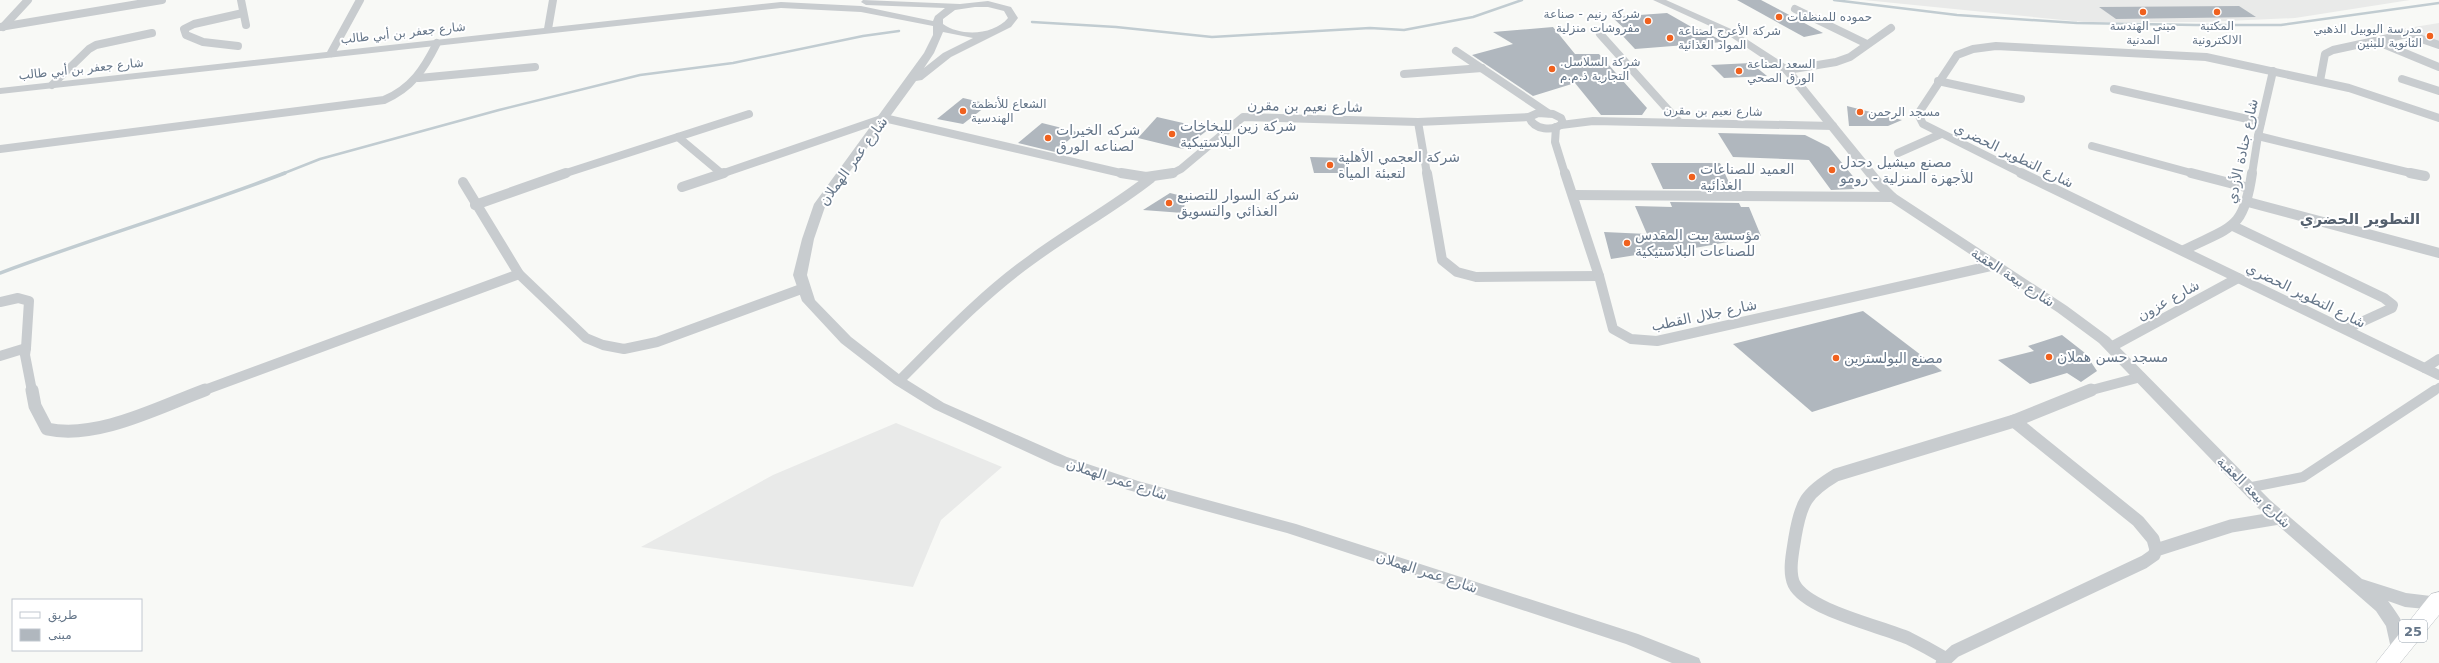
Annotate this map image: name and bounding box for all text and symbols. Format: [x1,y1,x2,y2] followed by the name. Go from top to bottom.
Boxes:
[1544,7,1640,36] place label: شركة رنيم - صناعة مفروشات منزلية
[2138,7,2148,17] marker: مبنى الهندسة المدنية
[2212,7,2222,17] marker: المكتبة الالكترونية
[1787,10,1872,25] place label: حموده للمنظفات
[1774,12,1784,22] marker: حموده للمنظفات
[1643,16,1653,26] marker: شركة رنيم - صناعة مفروشات منزلية
[340,18,466,48] street label: شارع جعفر بن أبي طالب
[2110,19,2176,47] place label: مبنى الهندسة المدنية
[2192,19,2242,48] place label: المكتبة الالكترونية
[2313,22,2422,51] place label: مدرسة اليوبيل الذهبي الثانوية للبنين
[1678,23,1781,53] place label: شركة الأعرج لصناعة المواد الغذائية
[2425,31,2435,41] marker: مدرسة اليوبيل الذهبي الثانوية للبنين
[1665,33,1675,43] marker: شركة الأعرج لصناعة المواد الغذائية
[18,54,144,84] street label: شارع جعفر بن أبي طالب
[1560,55,1640,84] place label: .شركة السلاسل التجارية ذ.م.م
[1747,57,1816,86] place label: السعد لصناعة الورق الصحي
[1547,64,1557,74] marker: .شركة السلاسل التجارية ذ.م.م
[1734,66,1744,76] marker: السعد لصناعة الورق الصحي
[971,96,1047,125] place label: الشعاع للأنظمة الهندسية
[1247,97,1363,116] street label: شارع نعيم بن مقرن
[2222,97,2262,205] street label: شارع جنادة الأزدي
[1663,103,1763,120] street label: شارع نعيم بن مقرن
[1868,105,1940,120] place label: مسجد الرحمن
[958,106,968,116] marker: الشعاع للأنظمة الهندسية
[1855,107,1865,117] marker: مسجد الرحمن
[816,114,891,209] street label: شارع عمر الهملان
[1180,118,1296,150] place label: شركة زين للبخاخات البلاستيكية
[1951,119,2076,192] street label: شارع التطوير الحضري
[1056,122,1140,155] place label: شركه الخيرات لصناعه الورق
[1167,129,1177,139] marker: شركة زين للبخاخات البلاستيكية
[1043,133,1053,143] marker: شركه الخيرات لصناعه الورق
[1338,148,1460,181] place label: شركة العجمي الأهلية لتعبئة المياة
[1839,154,1974,187] place label: مصنع ميشيل دحدل للأجهزة المنزلية - رومو
[1325,160,1335,170] marker: شركة العجمي الأهلية لتعبئة المياة
[1700,161,1794,193] place label: العميد للصناعات الغذائية
[1827,165,1837,175] marker: مصنع ميشيل دحدل للأجهزة المنزلية - رومو
[1687,172,1697,182] marker: العميد للصناعات الغذائية
[1177,187,1299,220] place label: شركة السوار للتصنيع الغذائي والتسويق
[1164,198,1174,208] marker: شركة السوار للتصنيع الغذائي والتسويق
[2300,210,2420,229] district label: التطوير الحضري
[1635,227,1760,259] place label: مؤسسة بيت المقدس للصناعات البلاستيكية
[1622,238,1632,248] marker: مؤسسة بيت المقدس للصناعات البلاستيكية
[1968,244,2058,311] street label: شارع بيعة العقبة
[2243,259,2368,332] street label: شارع التطوير الحضري
[2134,276,2202,325] street label: شارع عزون
[1650,296,1759,335] street label: شارع جلال القطب
[2057,349,2168,366] place label: مسجد حسن هملان
[1844,350,1943,367] place label: مصنع البولسترين
[2044,352,2054,362] marker: مسجد حسن هملان
[1831,353,1841,363] marker: مصنع البولسترين
[2213,453,2294,532] street label: شارع بيعة العقبة
[1064,455,1170,504] street label: شارع عمر الهملان
[1374,548,1480,597] street label: شارع عمر الهملان
[12,599,142,651] legend
[48,608,78,623] text: طريق
[2399,620,2427,642] road number: 25
[48,628,72,642] text: مبنى

